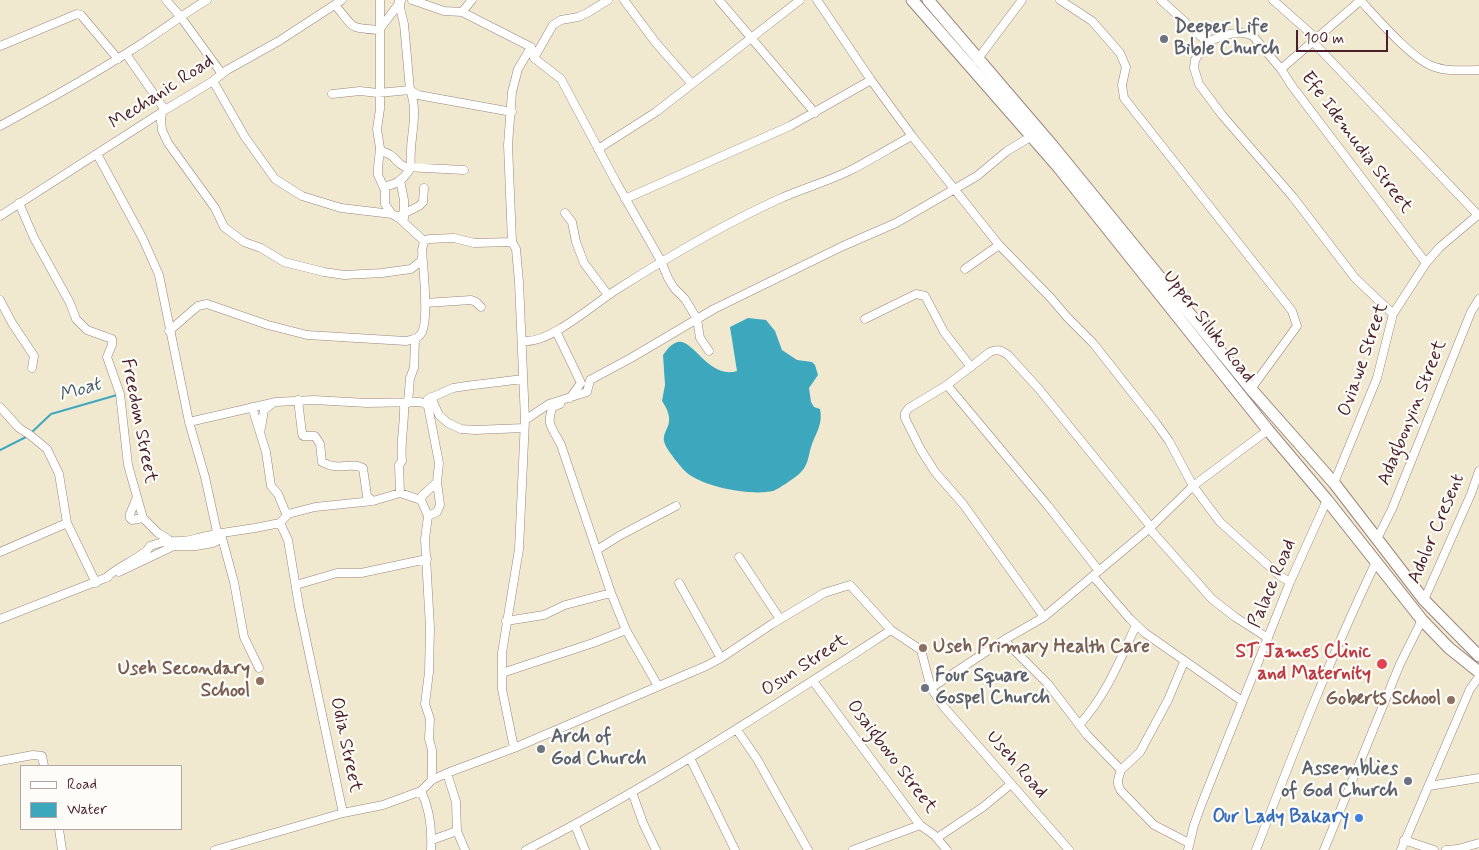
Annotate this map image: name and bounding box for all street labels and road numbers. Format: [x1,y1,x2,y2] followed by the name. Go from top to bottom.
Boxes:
[105,51,219,135] street label: Mechanic Road
[1295,68,1417,218] street label: Efe Idemudia Street
[1157,266,1259,388] street label: Upper Siluko Road
[1334,300,1394,420] street label: Oviawe Street
[1373,337,1453,489] street label: Adagbonyin Street
[115,357,161,485] street label: Freedom Street
[1404,471,1470,587] street label: Adolor Cresent
[1244,536,1302,632] street label: Palace Road
[758,630,852,702] street label: Osun Street
[324,695,366,795] street label: Odia Street
[841,696,941,818] street label: Osaigbovo Street
[980,726,1052,804] street label: Useh Road

